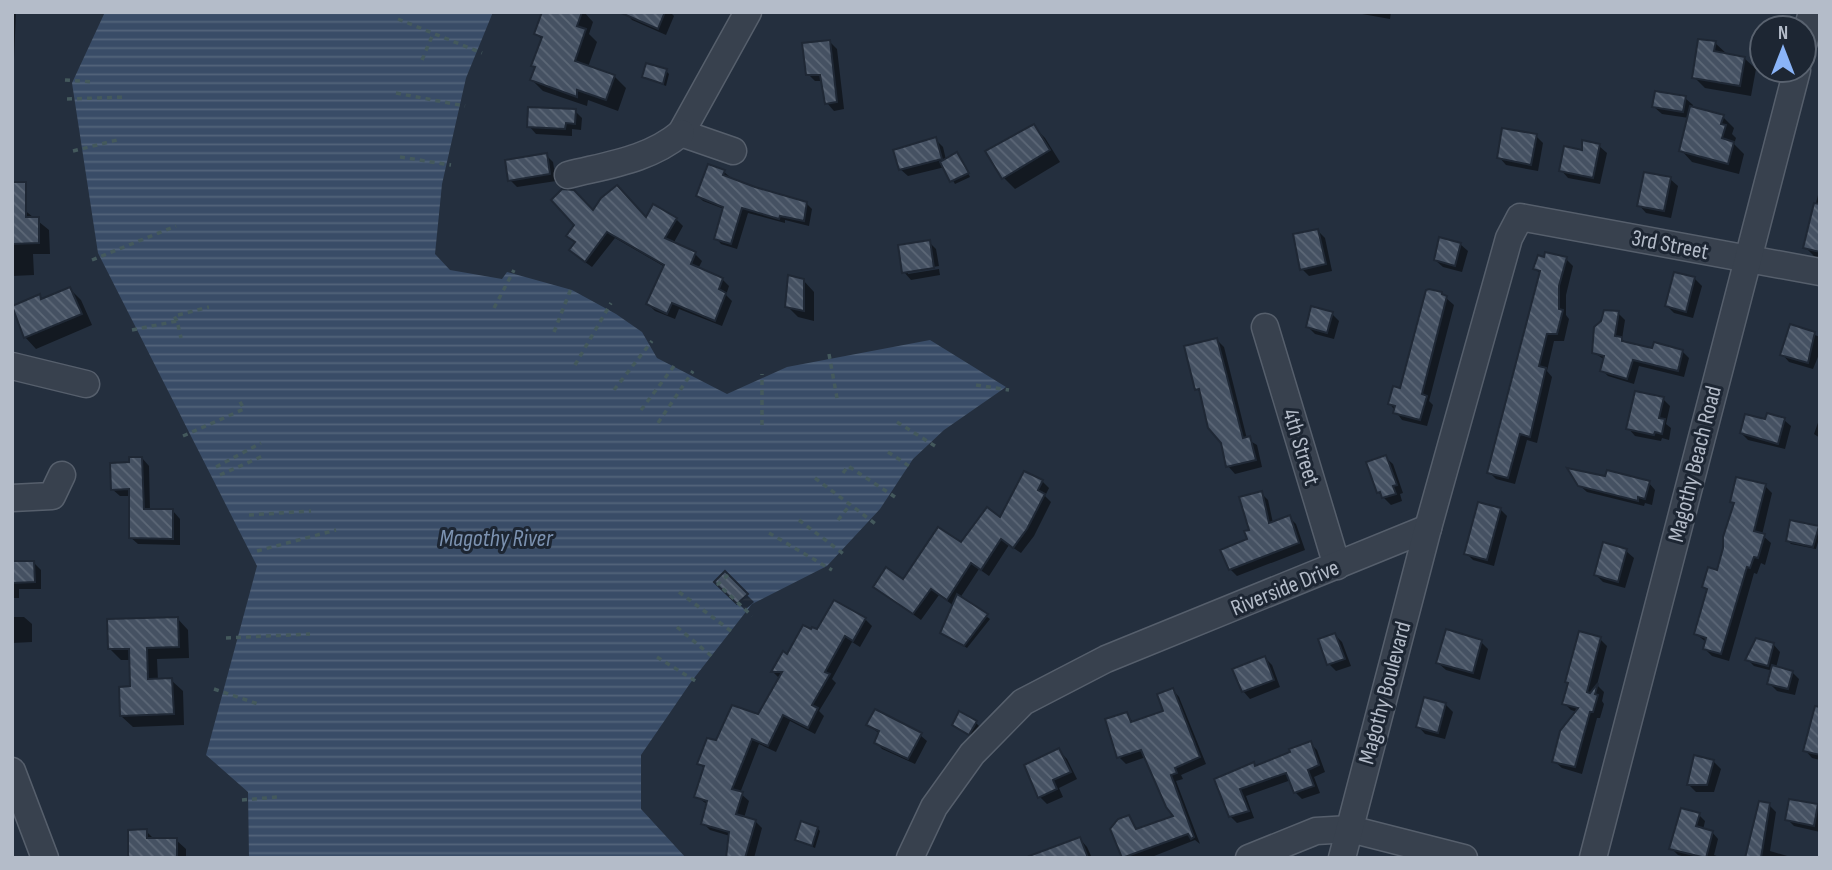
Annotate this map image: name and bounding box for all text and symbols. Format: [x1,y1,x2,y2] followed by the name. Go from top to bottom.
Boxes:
[1748,14,1818,84] north arrow
[1778,22,1788,45] text: N
[1629,224,1711,266] street label: 3rd Street
[1662,383,1728,545] street label: Magothy Beach Road
[1276,405,1326,489] street label: 4th Street
[439,524,554,553] water label: Magothy River
[1227,554,1343,622] street label: Riverside Drive
[1353,619,1417,767] street label: Magothy Boulevard

